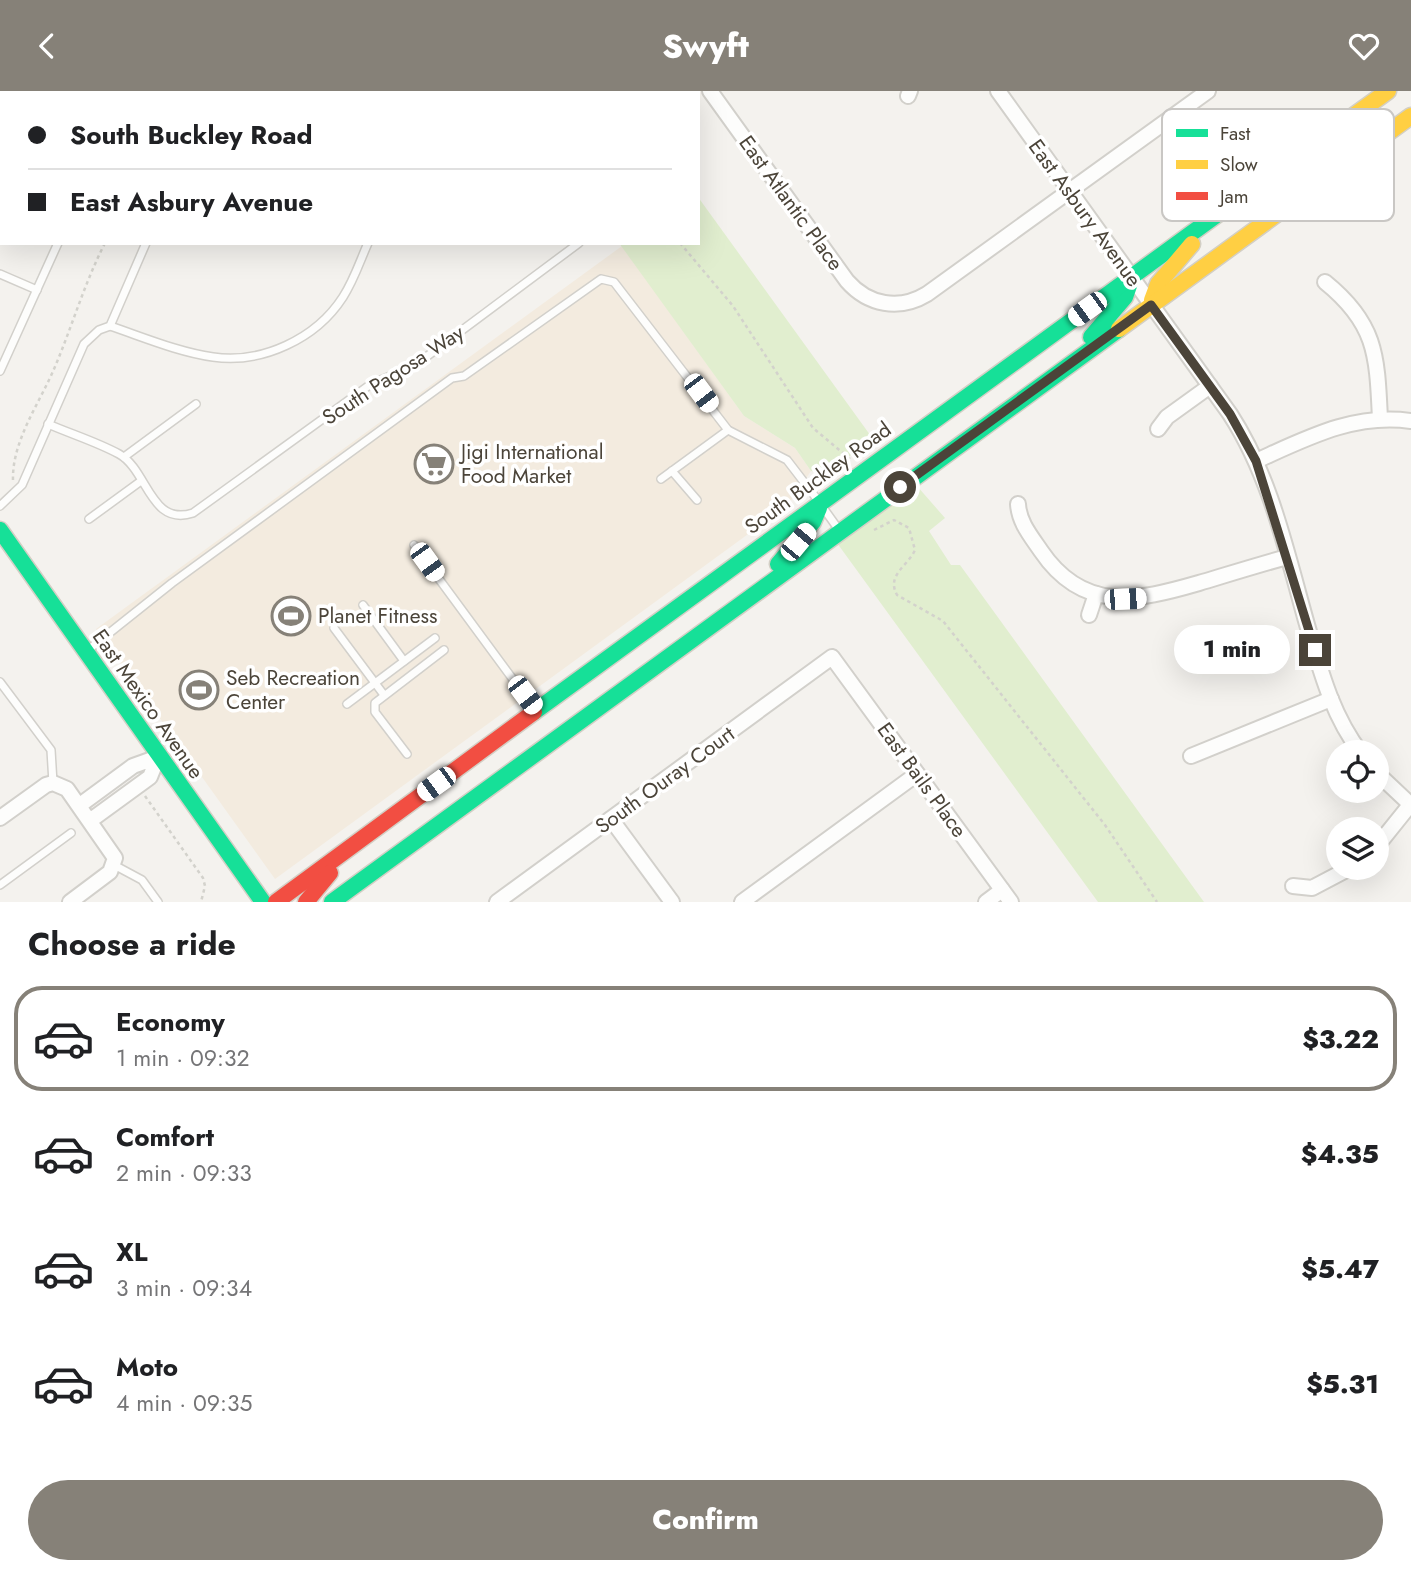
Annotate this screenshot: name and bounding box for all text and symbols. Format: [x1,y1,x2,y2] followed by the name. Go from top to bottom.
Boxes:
[662,23,749,69] text: Swyft
[28,27,66,65] icon: back
[1345,27,1383,65] icon: heart
[1162,109,1394,221] legend
[70,116,313,154] text: South Buckley Road
[1220,120,1251,147] text: Fast
[732,129,850,277] street label: East Atlantic Place
[1021,133,1149,293] street label: East Asbury Avenue
[1220,151,1258,178] text: Slow
[70,183,313,221] text: East Asbury Avenue
[1217,183,1249,210] text: Jam
[1064,288,1111,330] car
[316,317,470,432] street label: South Pagosa Way
[680,370,723,416] car
[739,415,897,541] street label: South Buckley Road
[458,437,604,491] place label: Jigi International Food Market
[413,443,455,485] supermarket icon: Jigi International Food Market
[884,471,916,503] route start
[777,519,820,565] car
[407,539,448,585] car
[1104,588,1147,610] car
[270,595,312,637] sports icon: Planet Fitness
[318,601,437,631] place label: Planet Fitness
[85,623,211,785] street label: East Mexico Avenue
[1175,625,1290,675] callout: 1 min
[1203,632,1261,666] text: 1 min
[1299,634,1331,666] route end
[226,663,360,717] place label: Seb Recreation Center
[178,669,220,711] sports icon: Seb Recreation Center
[504,672,547,718] car
[870,716,974,844] street label: East Bails Place
[589,719,741,841] street label: South Ouray Court
[1326,740,1389,880] map controls
[1326,740,1389,803] button: locate
[413,763,460,805] car
[1326,817,1389,880] button: layers
[28,921,236,967] text: Choose a ride
[116,1003,225,1041] text: Economy
[32,1007,95,1070] icon: car
[1302,1020,1379,1058] text: $3.22
[116,1041,250,1075] text: 1 min · 09:32
[116,1118,214,1156] text: Comfort
[32,1122,95,1185] icon: car
[1301,1135,1379,1173] text: $4.35
[116,1156,252,1190] text: 2 min · 09:33
[116,1233,148,1271] text: XL
[32,1237,95,1300] icon: car
[1301,1250,1379,1288] text: $5.47
[116,1271,252,1305] text: 3 min · 09:34
[116,1348,178,1386] text: Moto
[32,1352,95,1415] icon: car
[1306,1365,1379,1403] text: $5.31
[116,1386,252,1420] text: 4 min · 09:35
[28,1480,1383,1560] button: Confirm

